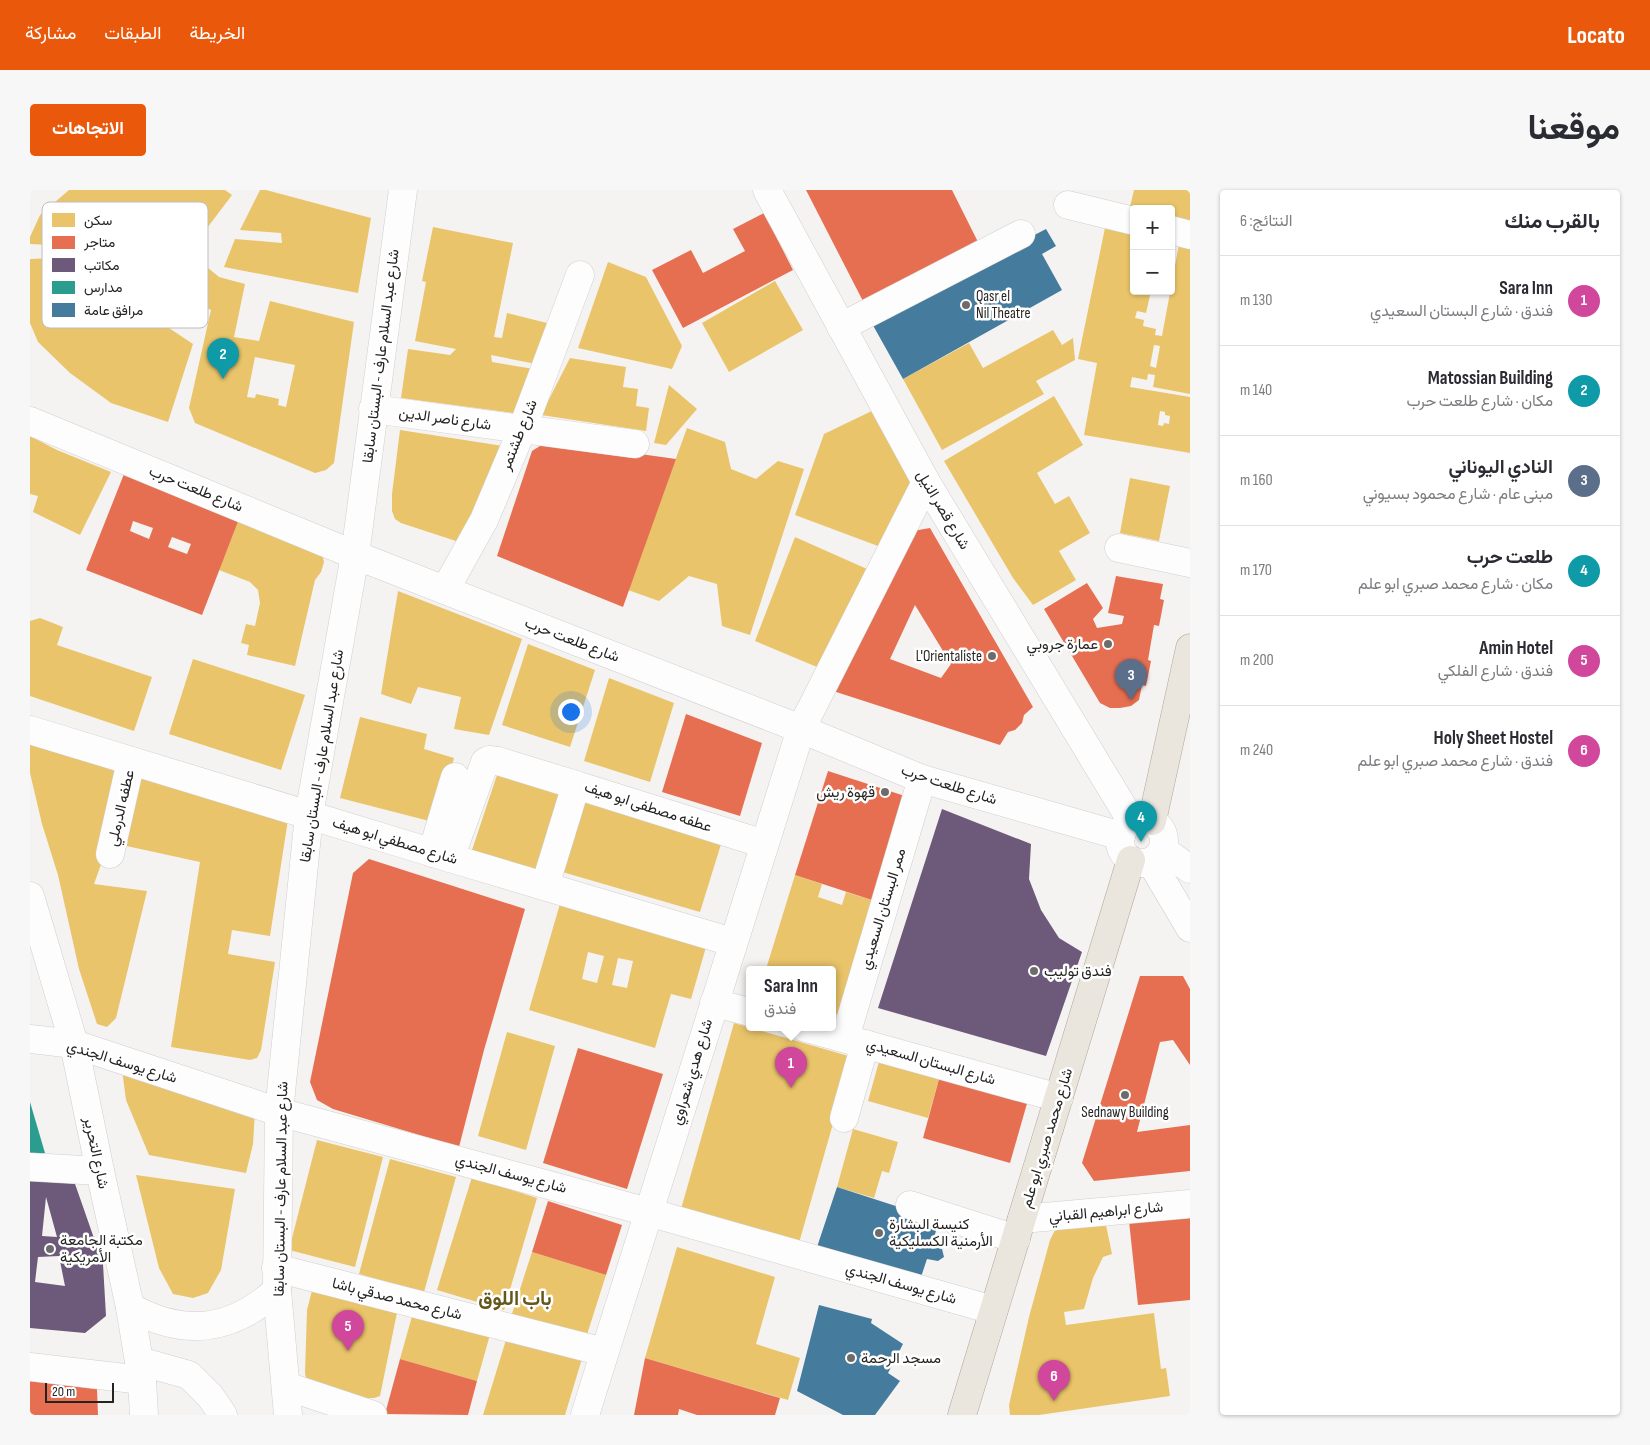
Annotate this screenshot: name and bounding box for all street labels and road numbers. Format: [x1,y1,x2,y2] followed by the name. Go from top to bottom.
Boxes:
[358,248,405,464] street label: شارع عبد السلام عارف - البستان سابقا
[496,397,543,475] street label: شارع طشتمر
[397,403,493,436] street label: شارع ناصر الدين
[146,461,246,517] street label: شارع طلعت حرب
[911,467,974,554] street label: شارع قصر النيل
[522,613,622,668] street label: شارع طلعت حرب
[296,648,349,864] street label: شارع عبد السلام عارف - البستان سابقا
[898,761,1000,810] street label: شارع طلعت حرب
[103,768,142,849] street label: عطفه الدرملي
[582,777,714,837] street label: عطفه مصطفى ابو هيف
[329,813,460,872] street label: شارع مصطفي ابو هيف
[856,846,913,973] street label: ممر البستان السعيدي
[667,1017,720,1128] street label: شارع هدي شعراوي
[863,1034,998,1092] street label: شارع البستان السعيدي
[64,1036,180,1091] street label: شارع يوسف الجندي
[1017,1066,1080,1211] street label: شارع محمد صبري ابو علم
[270,1081,293,1297] street label: شارع عبد السلام عارف - البستان سابقا
[78,1114,113,1191] street label: شارع التحرير
[452,1150,569,1201] street label: شارع يوسف الجندي
[1048,1198,1164,1229] street label: شارع ابراهيم القباني
[843,1259,959,1312] street label: شارع يوسف الجندي
[329,1274,464,1327] street label: شارع محمد صدقي باشا

